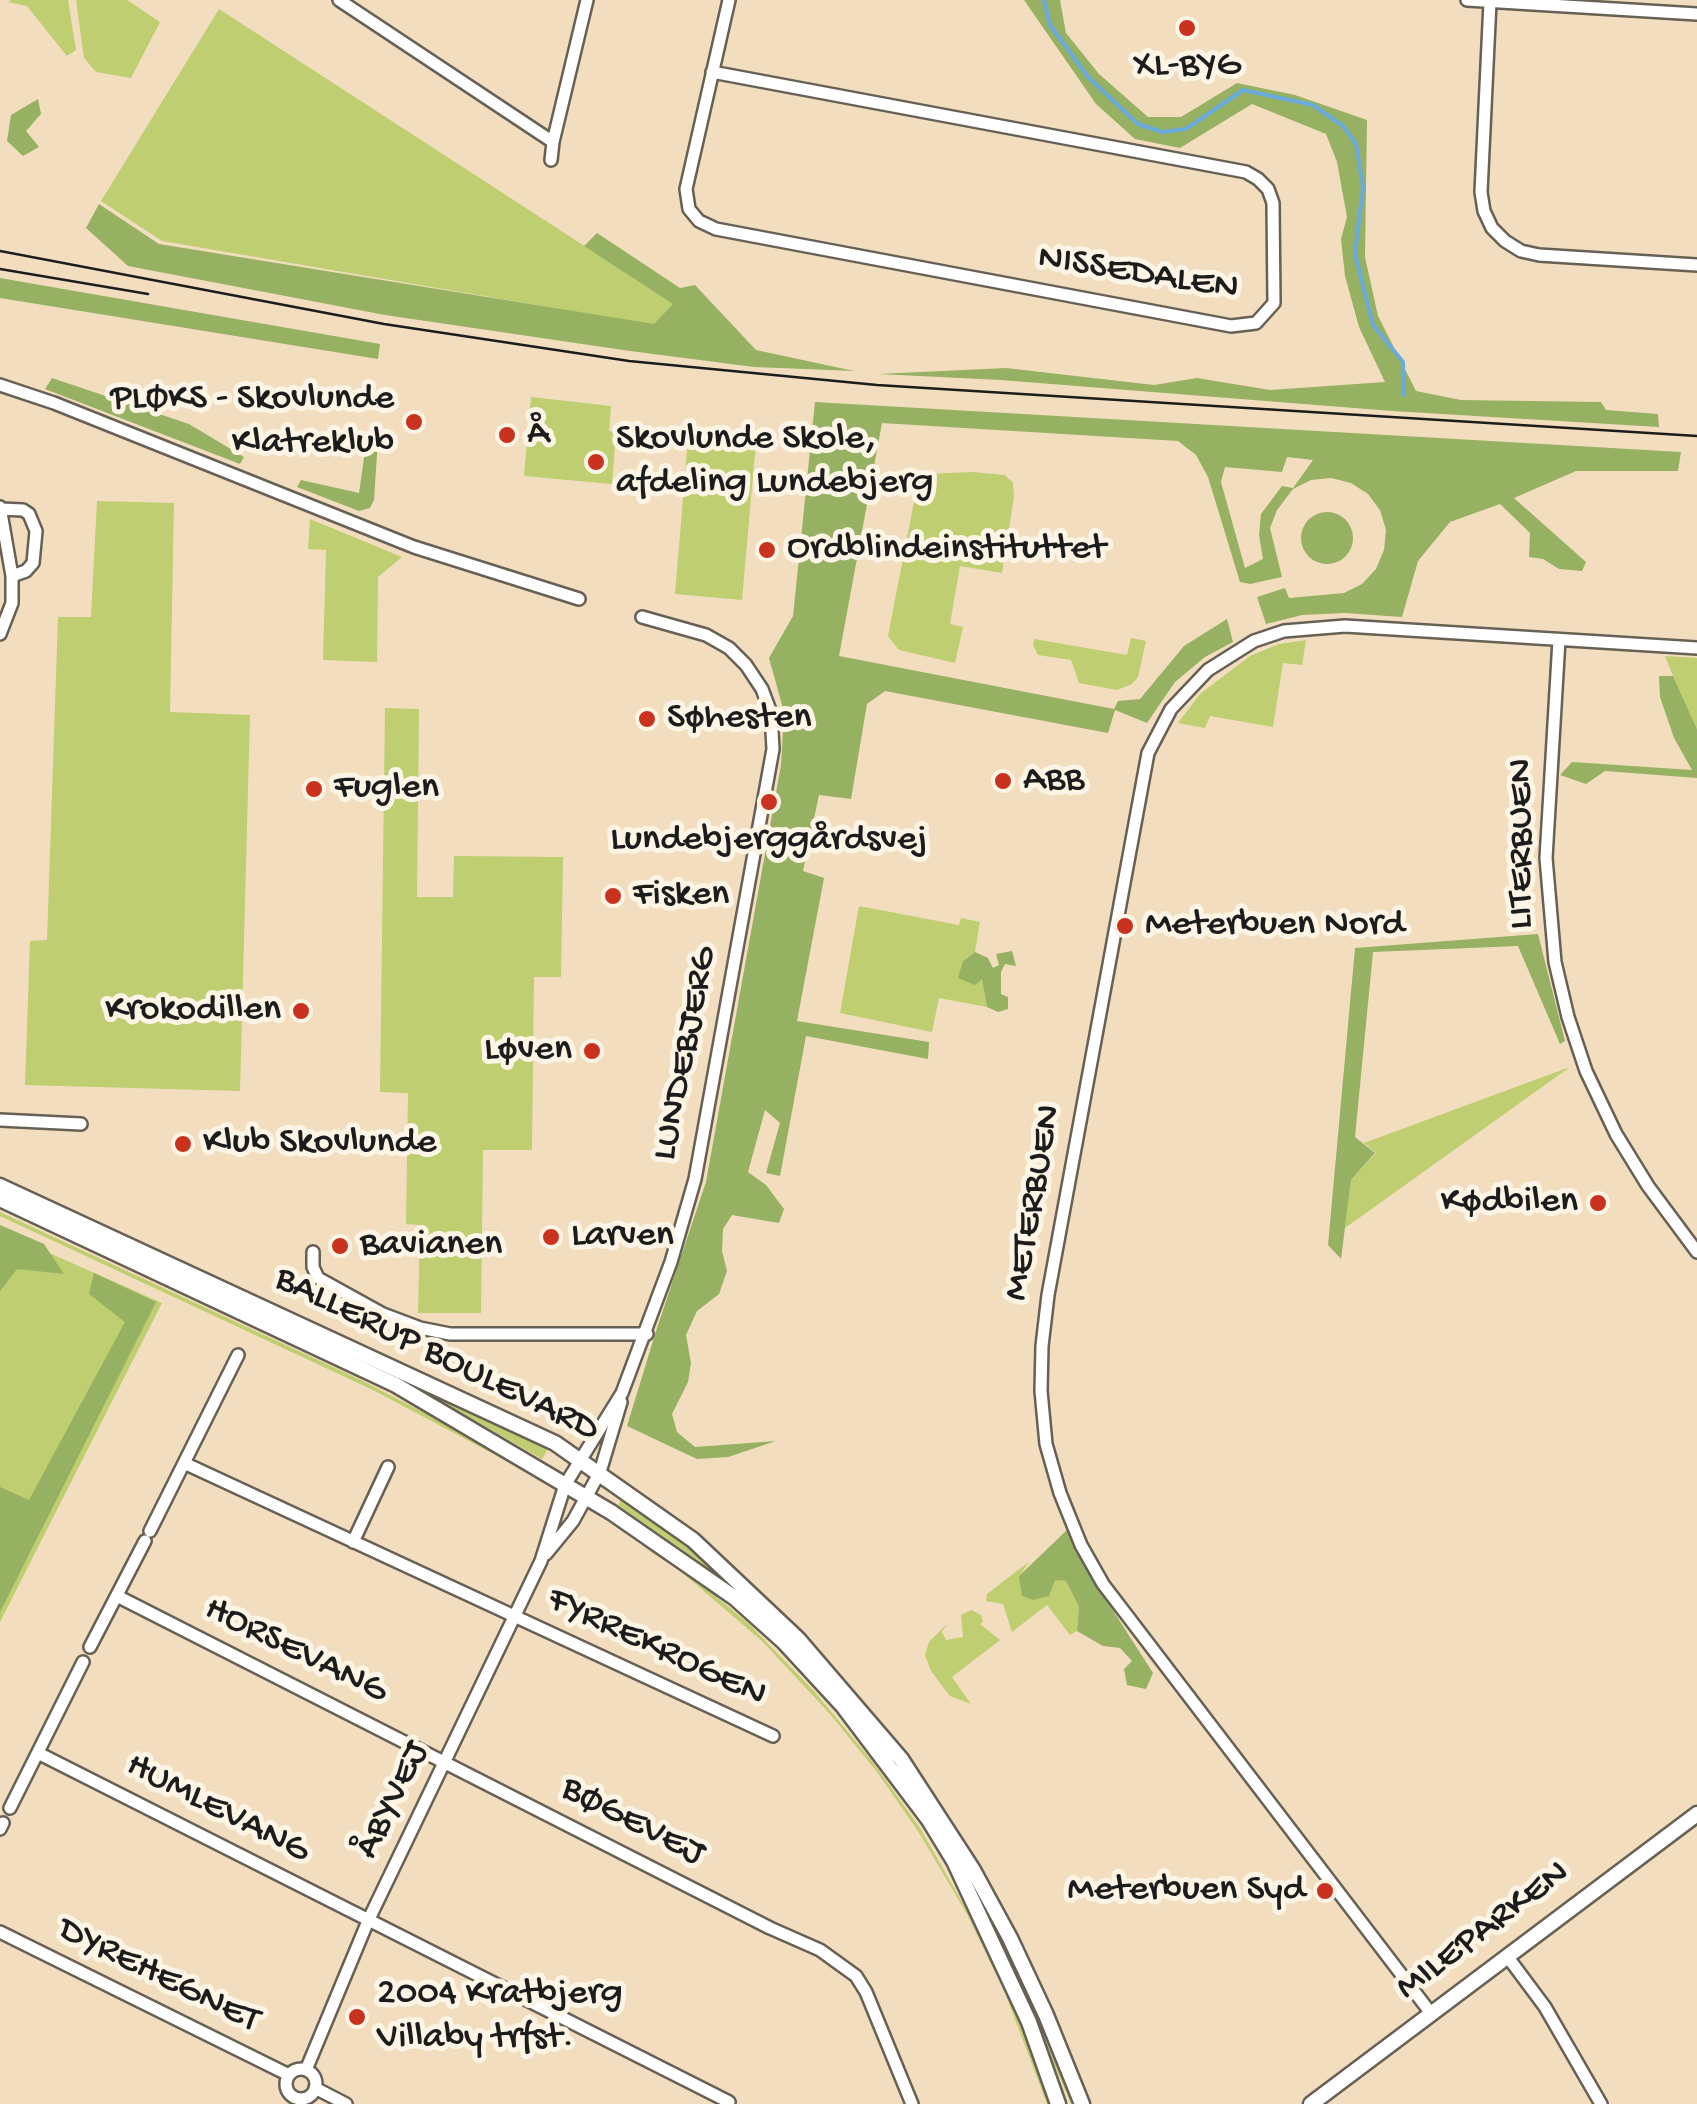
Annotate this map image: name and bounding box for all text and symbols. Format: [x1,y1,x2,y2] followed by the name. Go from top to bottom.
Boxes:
[1176,17,1198,39] marker: XL-BYG
[1133,44,1241,90] place label: XL-BYG
[1034,237,1242,313] street label: NISSEDALEN
[111,377,394,466] place label: PLØKS - Skovlunde Klatreklub
[403,411,425,433] marker: PLØKS - Skovlunde Klatreklub
[527,412,549,458] place label: Å
[616,417,933,506] place label: Skovlunde Skole, afdeling Lundebjerg
[496,424,518,446] marker: Å
[585,451,607,473] marker: Skovlunde Skole, afdeling Lundebjerg
[787,527,1106,573] place label: Ordblindeinstituttet
[756,539,778,561] marker: Ordblindeinstituttet
[667,696,812,742] place label: Søhesten
[636,708,658,730] marker: Søhesten
[1023,758,1084,804] place label: ABB
[1500,758,1546,930] street label: LITERBUEN
[334,766,439,812] place label: Fuglen
[992,770,1014,792] marker: ABB
[303,778,325,800] marker: Fuglen
[758,791,780,813] marker: Lundebjerggårdsvej
[610,818,928,864] place label: Lundebjerggårdsvej
[633,873,729,919] place label: Fisken
[602,885,624,907] marker: Fisken
[1145,903,1404,949] place label: Meterbuen Nord
[1114,915,1136,937] marker: Meterbuen Nord
[644,944,730,1164] street label: LUNDEBJERG
[105,988,281,1034] place label: Krokodillen
[290,1000,312,1022] marker: Krokodillen
[484,1028,572,1074] place label: Løven
[581,1040,603,1062] marker: Løven
[995,1102,1075,1304] street label: METERBUEN
[203,1121,436,1167] place label: Klub Skovlunde
[172,1133,194,1155] marker: Klub Skovlunde
[1441,1180,1578,1226] place label: Kødbilen
[1587,1192,1609,1214] marker: Kødbilen
[571,1214,674,1260] place label: Larven
[360,1223,502,1269] place label: Bavianen
[540,1226,562,1248] marker: Larven
[329,1235,351,1257] marker: Bavianen
[266,1258,606,1454] street label: BALLERUP BOULEVARD
[539,1578,773,1720] street label: FYRREKROGEN
[196,1588,394,1716] street label: HORSEVANG
[346,1735,442,1867] street label: ÅBYVEJ
[118,1744,316,1876] street label: HUMLEVANG
[553,1768,711,1878] street label: BØGEVEJ
[1388,1852,1580,2012] street label: MILEPARKEN
[1067,1868,1305,1914] place label: Meterbuen Syd
[1314,1880,1336,1902] marker: Meterbuen Syd
[50,1909,266,2045] street label: DYREHEGNET
[377,1972,623,2062] place label: 2004 Kratbjerg Villaby trfst.
[346,2006,368,2028] marker: 2004 Kratbjerg Villaby trfst.

